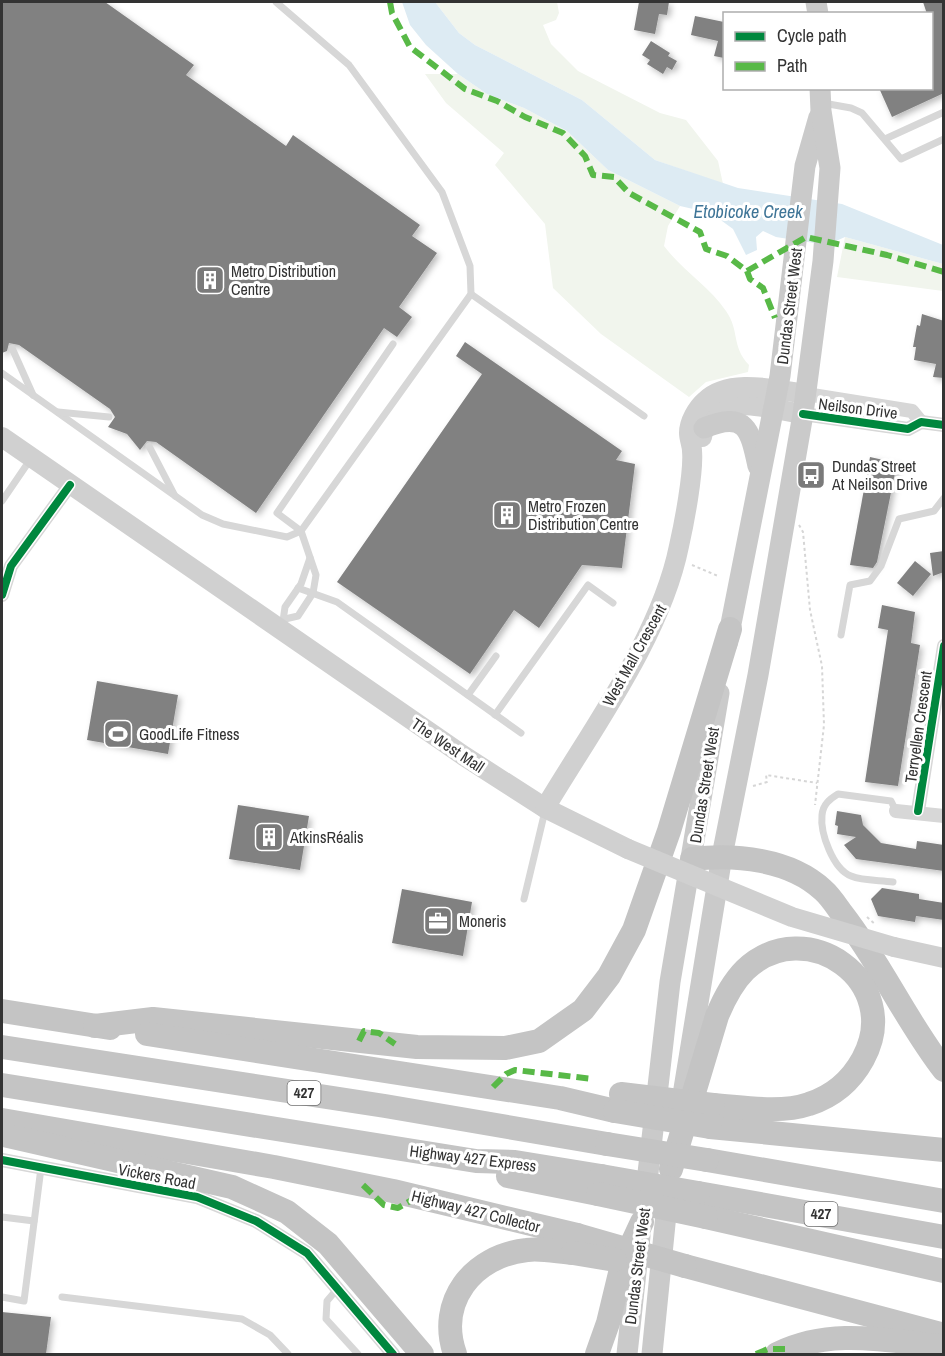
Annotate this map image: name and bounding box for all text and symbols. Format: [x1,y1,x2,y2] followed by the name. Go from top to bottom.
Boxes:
[723,12,933,90] legend
[777,23,847,48] text: Cycle path
[777,53,807,78] text: Path
[693,199,803,224] water label: Etobicoke Creek
[771,246,807,365] street label: Dundas Street West
[231,260,336,300] place label: Metro Distribution Centre
[194,264,226,296] building icon: Metro Distribution Centre
[817,392,899,424] street label: Neilson Drive
[831,455,928,495] place label: Dundas Street At Neilson Drive
[795,459,827,491] bus stop icon: Dundas Street At Neilson Drive
[528,495,639,535] place label: Metro Frozen Distribution Centre
[491,499,523,531] building icon: Metro Frozen Distribution Centre
[597,600,671,710] street label: West Mall Crescent
[899,669,937,784] street label: Terryellen Crescent
[407,712,489,778] street label: The West Mall
[102,718,134,750] sports icon: GoodLife Fitness
[139,723,240,745] place label: GoodLife Fitness
[684,725,724,845] street label: Dundas Street West
[253,821,285,853] building icon: AtkinsRéalis
[289,826,364,848] place label: AtkinsRéalis
[422,905,454,937] office icon: Moneris
[459,910,506,932] place label: Moneris
[288,1081,320,1105] road number: 427
[408,1139,538,1177] street label: Highway 427 Express
[116,1158,198,1194] street label: Vickers Road
[409,1184,543,1238] street label: Highway 427 Collector
[804,1202,838,1226] road number: 427
[619,1206,655,1325] street label: Dundas Street West

